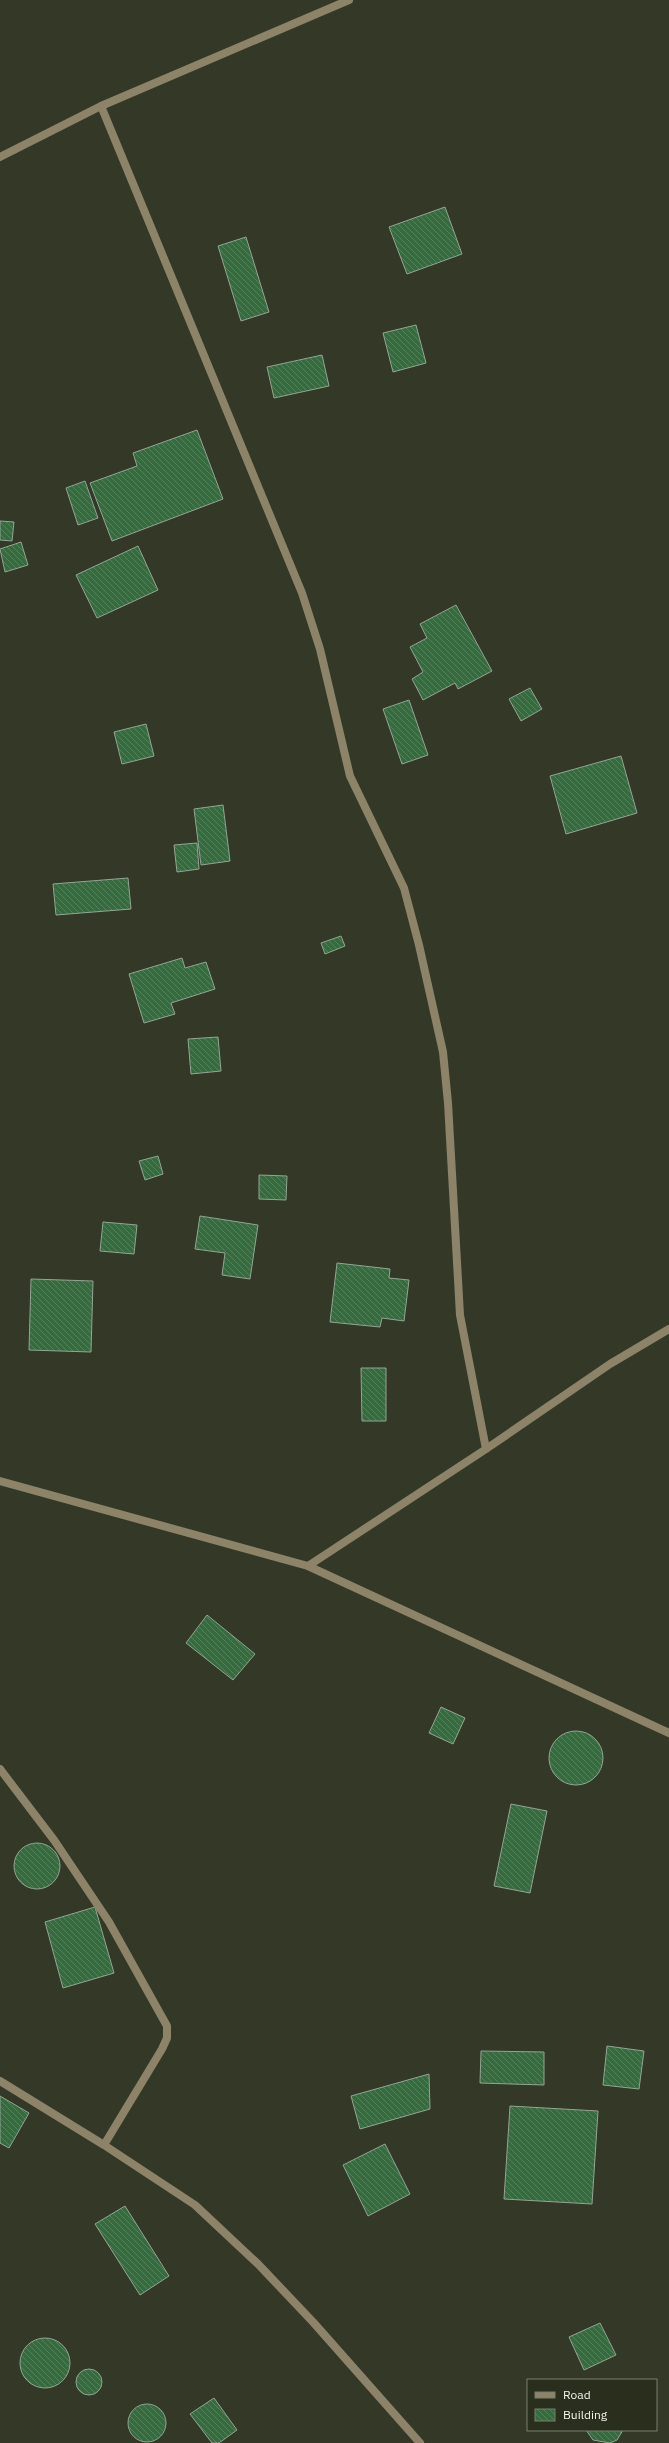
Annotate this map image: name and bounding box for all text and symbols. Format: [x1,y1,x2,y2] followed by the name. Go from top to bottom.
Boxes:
[527,2379,657,2431] legend
[563,2387,591,2402] text: Road
[563,2407,608,2422] text: Building

